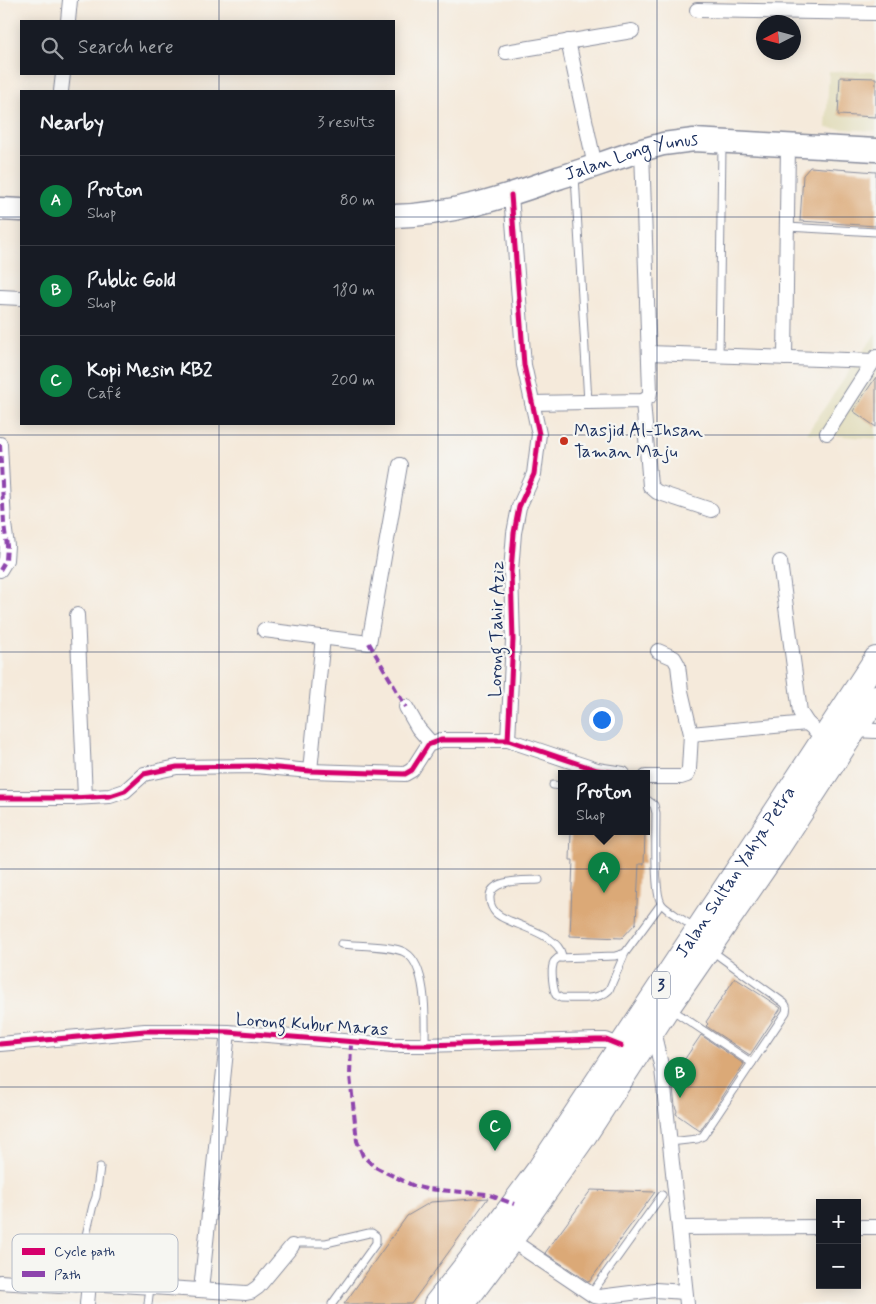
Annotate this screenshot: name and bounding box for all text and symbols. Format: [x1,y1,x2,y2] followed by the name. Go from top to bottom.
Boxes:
[756,15,801,60] north arrow
[20,20,395,75] search box
[38,34,66,62] icon: search
[78,35,174,60] text: Search here
[40,109,104,137] text: Nearby
[317,112,375,133] text: 3 results
[562,128,699,187] street label: Jalan Long Yunus
[87,178,143,203] text: Proton
[51,190,61,211] text: A
[340,190,375,211] text: 80 m
[87,203,116,224] text: Shop
[87,268,176,293] text: Public Gold
[51,280,61,301] text: B
[332,280,375,301] text: 180 m
[87,293,116,314] text: Shop
[87,358,212,383] text: Kopi Mesin KB2
[50,370,62,391] text: C
[331,370,375,391] text: 200 m
[87,383,121,404] text: Café
[574,419,703,464] place label: Masjid Al-Ihsan Taman Maju
[558,435,570,447] marker: Masjid Al-Ihsan Taman Maju
[484,561,512,697] street label: Lorong Tahir Aziz
[589,707,615,733] your location
[558,770,650,835] popup
[576,780,632,805] text: Proton
[670,782,801,963] street label: Jalan Sultan Yahya Petra
[576,805,605,826] text: Shop
[588,852,620,893] pin: A
[652,972,670,998] road number: 3
[235,1008,389,1044] street label: Lorong Kubur Maras
[664,1057,696,1098] pin: B
[479,1110,511,1151] pin: C
[816,1199,861,1289] map controls
[816,1199,861,1244] button: +
[12,1234,178,1292] legend
[54,1243,115,1261] text: Cycle path
[816,1244,861,1289] button: −
[54,1266,81,1284] text: Path

